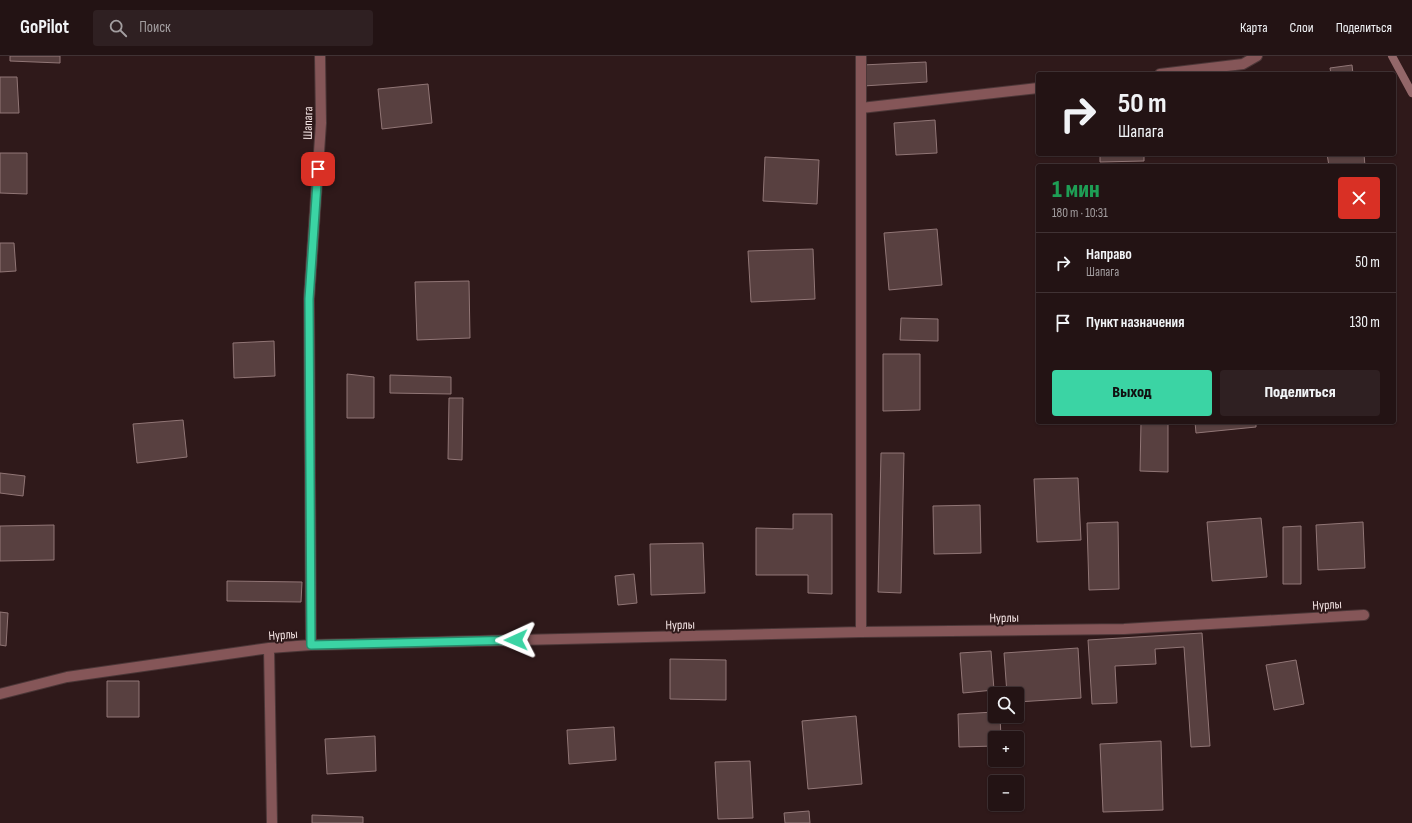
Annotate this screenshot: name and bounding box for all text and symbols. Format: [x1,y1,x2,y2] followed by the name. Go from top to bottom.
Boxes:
[93,10,373,46] search box
[20,16,69,39] text: GoPilot
[107,17,129,39] icon: search
[139,18,171,37] text: Поиск
[1240,19,1268,36] text: Карта
[1290,19,1314,36] text: Слои
[1336,19,1392,36] text: Поделиться
[1118,87,1167,120] text: 50 m
[1052,88,1104,140] icon: right
[300,106,316,140] street label: Шапага
[1118,121,1164,142] text: Шапага
[301,152,335,186] pin
[307,158,329,180] icon: arrive
[1052,175,1100,204] text: 1 мин
[1338,177,1380,219] button: close
[1052,205,1108,221] text: 180 m · 10:31
[1086,245,1132,264] text: Направо
[1052,252,1074,274] icon: right
[1355,253,1380,272] text: 50 m
[1086,264,1119,280] text: Шапага
[1052,312,1074,334] icon: arrive
[1086,313,1184,332] text: Пункт назначения
[1350,313,1380,332] text: 130 m
[1052,370,1212,416] button: Выход
[1220,370,1380,416] button: Поделиться
[1312,596,1342,614] street label: Нурлы
[989,610,1019,626] street label: Нурлы
[665,617,695,633] street label: Нурлы
[495,619,537,661] position arrow
[268,626,298,644] street label: Нурлы
[988,687,1024,811] map controls
[988,687,1024,723] button: search
[988,731,1024,767] button: +
[988,775,1024,811] button: −

